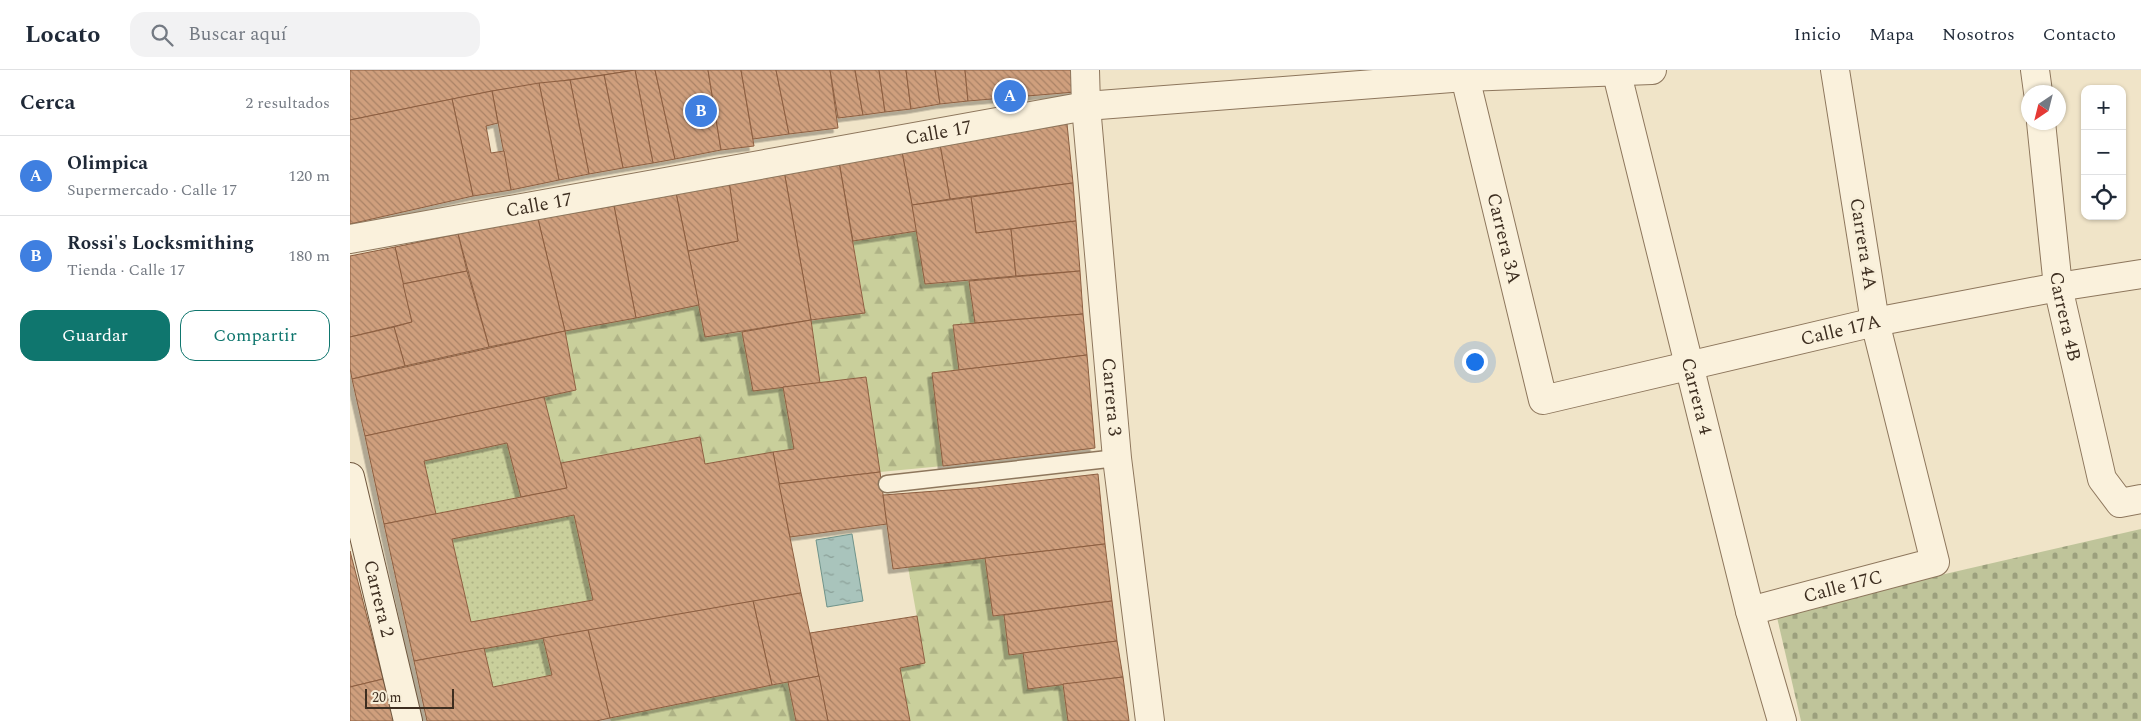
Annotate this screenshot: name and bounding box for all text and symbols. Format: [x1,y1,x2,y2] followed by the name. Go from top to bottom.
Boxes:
[130,12,480,57] search box
[25,17,100,53] text: Locato
[188,20,287,49] text: Buscar aquí
[148,21,176,49] icon: search
[1794,21,1841,48] text: Inicio
[1869,21,1914,48] text: Mapa
[1942,21,2015,48] text: Nosotros
[2043,21,2116,48] text: Contacto
[994,77,1026,115] pin: A
[2021,85,2066,130] north arrow
[2081,85,2126,220] map controls
[2081,85,2126,130] button: +
[20,87,75,119] text: Cerca
[245,91,330,115] text: 2 resultados
[685,92,717,130] pin: B
[903,112,974,153] street label: Calle 17
[2081,130,2126,175] button: −
[67,149,148,178] text: Olimpica
[30,164,42,188] text: A
[288,164,330,188] text: 120 m
[2081,175,2126,220] button: locate
[67,178,237,202] text: Supermercado · Calle 17
[503,185,575,225] street label: Calle 17
[1479,190,1529,287] street label: Carrera 3A
[1841,196,1885,292] street label: Carrera 4A
[67,229,254,258] text: Rossi's Locksmithing
[30,244,42,268] text: B
[288,244,330,268] text: 180 m
[67,258,185,282] text: Tienda · Calle 17
[2042,270,2089,364] street label: Carrera 4B
[1798,307,1884,354] street label: Calle 17A
[20,310,170,361] button: Guardar
[180,310,330,361] button: Compartir
[1462,349,1488,375] your location
[1673,354,1720,438] street label: Carrera 4
[1094,356,1130,438] street label: Carrera 3
[356,557,402,640] street label: Carrera 2
[1800,562,1886,611] street label: Calle 17C
[365,686,454,709] scale bar
[372,687,402,708] text: 20 m

